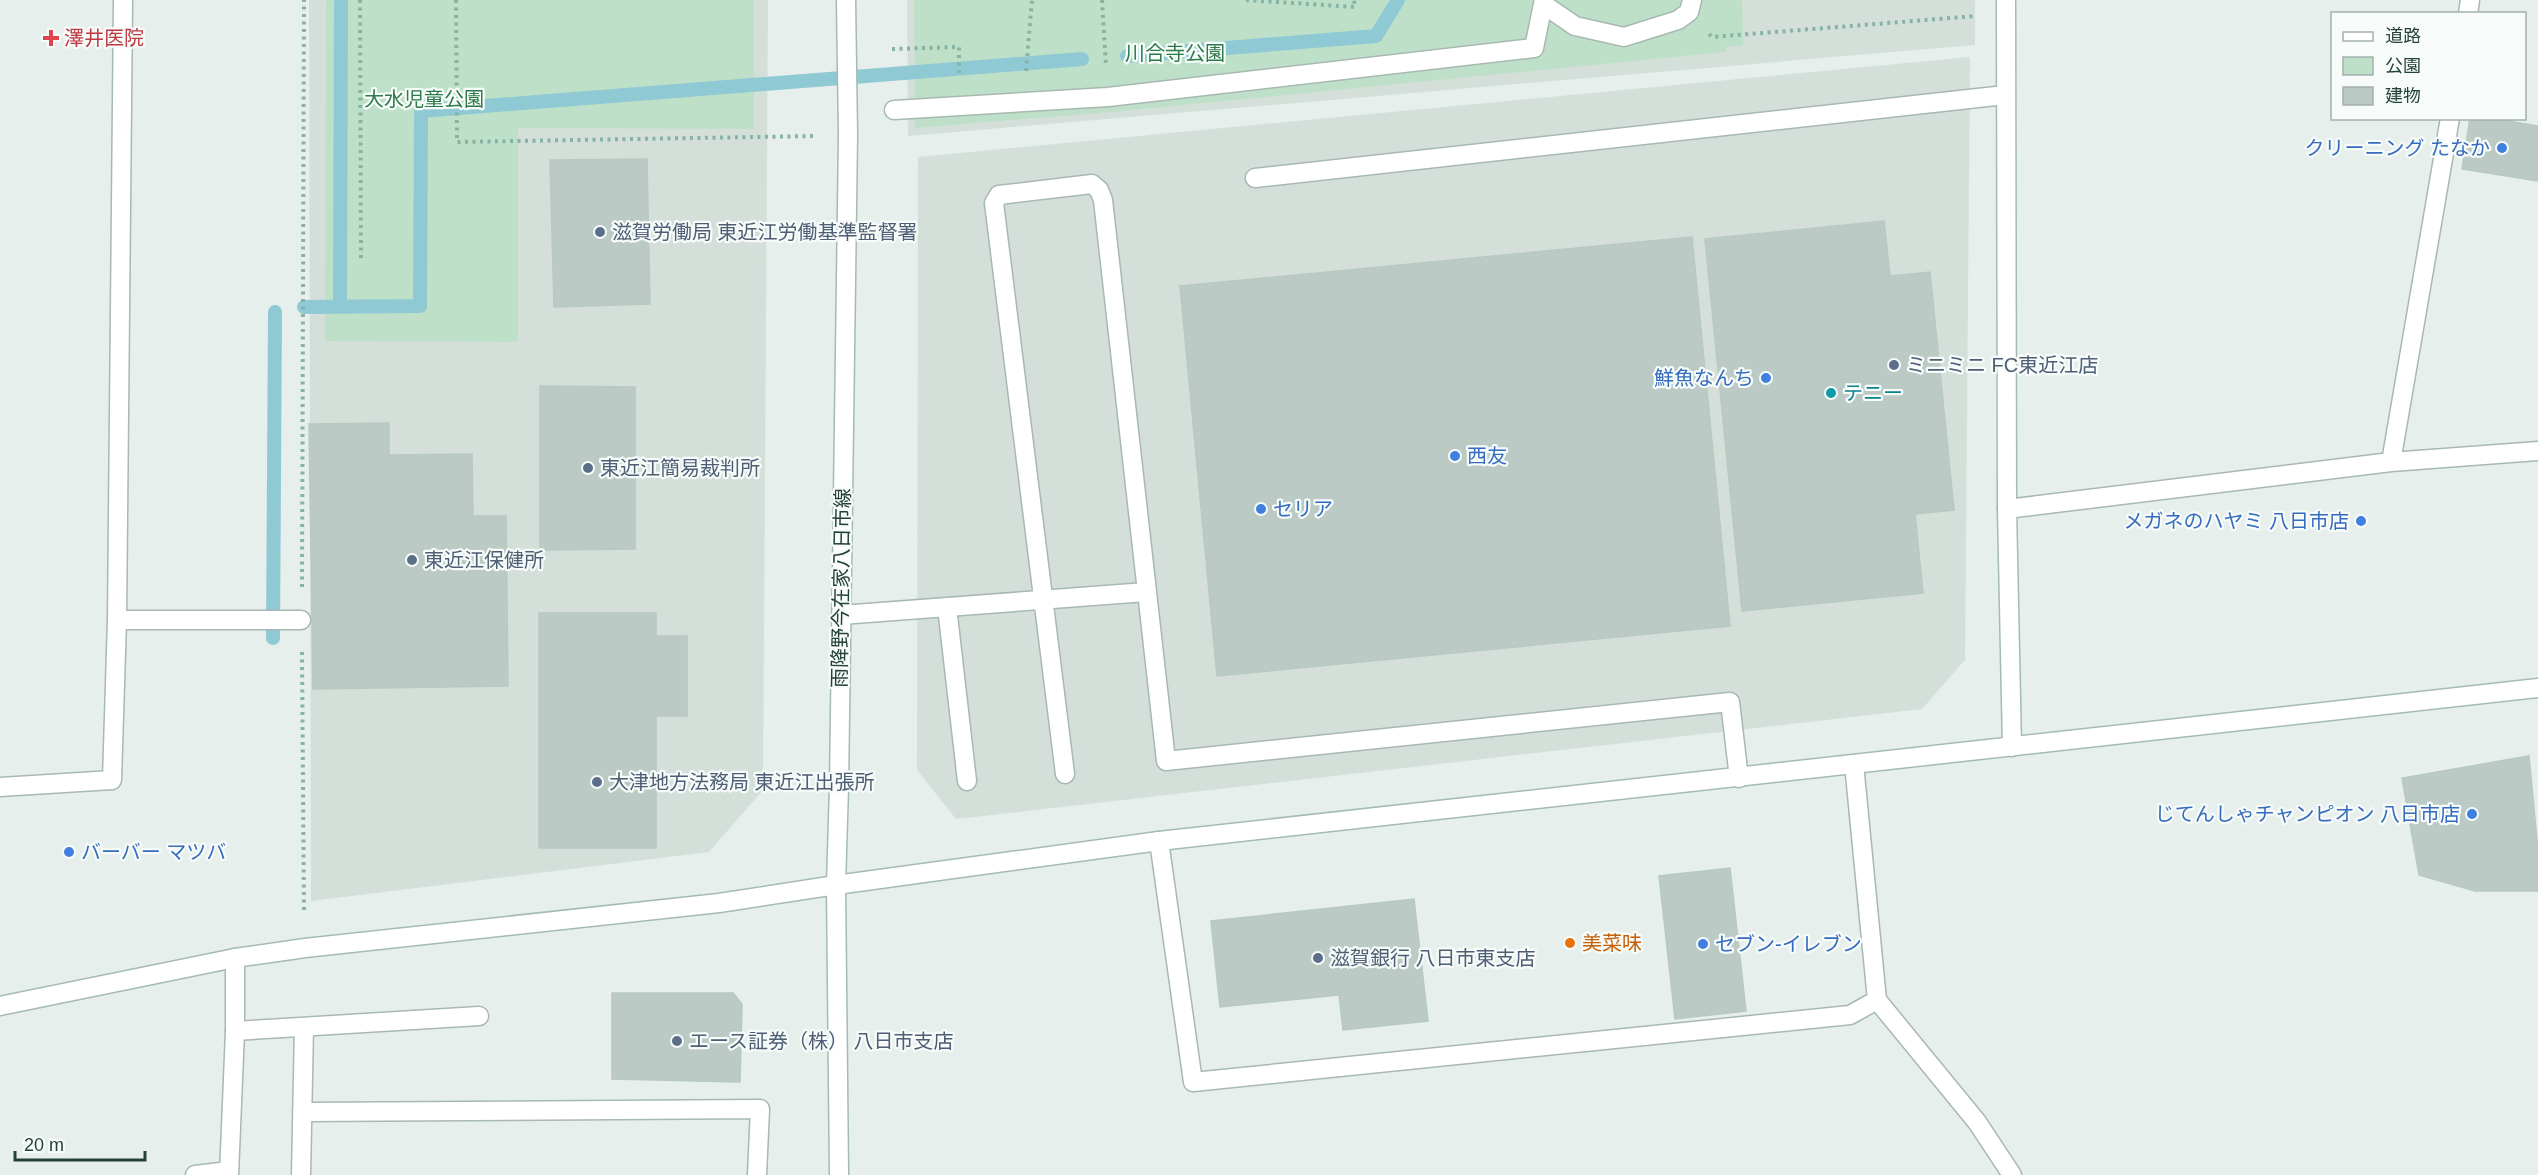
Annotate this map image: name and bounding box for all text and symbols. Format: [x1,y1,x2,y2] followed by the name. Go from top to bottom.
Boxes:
[2331,12,2526,120] legend
[2385,26,2421,46] text: 道路
[64,27,144,49] place label: 澤井医院
[42,29,60,47] marker: 澤井医院
[1125,42,1225,64] park label: 川合寺公園
[2385,56,2421,76] text: 公園
[2385,86,2421,106] text: 建物
[364,88,484,110] park label: 大水児童公園
[2304,137,2490,159] place label: クリーニング たなか
[2495,141,2509,155] marker: クリーニング たなか
[612,221,918,243] place label: 滋賀労働局 東近江労働基準監督署
[593,225,607,239] marker: 滋賀労働局 東近江労働基準監督署
[1906,354,2098,376] place label: ミニミニ FC東近江店
[1887,358,1901,372] marker: ミニミニ FC東近江店
[1654,367,1754,389] place label: 鮮魚なんち
[1759,371,1773,385] marker: 鮮魚なんち
[1843,382,1903,404] place label: テニー
[1824,386,1838,400] marker: テニー
[1467,445,1507,467] place label: 西友
[1448,449,1462,463] marker: 西友
[600,457,760,479] place label: 東近江簡易裁判所
[581,461,595,475] marker: 東近江簡易裁判所
[828,488,854,688] street label: 雨降野今在家八日市線
[1273,498,1333,520] place label: セリア
[1254,502,1268,516] marker: セリア
[2123,510,2349,532] place label: メガネのハヤミ 八日市店
[2354,514,2368,528] marker: メガネのハヤミ 八日市店
[424,549,544,571] place label: 東近江保健所
[405,553,419,567] marker: 東近江保健所
[609,771,875,793] place label: 大津地方法務局 東近江出張所
[590,775,604,789] marker: 大津地方法務局 東近江出張所
[2155,803,2460,825] place label: じてんしゃチャンピオン 八日市店
[2465,807,2479,821] marker: じてんしゃチャンピオン 八日市店
[81,841,226,863] place label: バーバー マツバ
[62,845,76,859] marker: バーバー マツバ
[1582,932,1642,954] place label: 美菜味
[1715,933,1862,955] place label: セブン-イレブン
[1563,936,1577,950] marker: 美菜味
[1696,937,1710,951] marker: セブン-イレブン
[1330,947,1536,969] place label: 滋賀銀行 八日市東支店
[1311,951,1325,965] marker: 滋賀銀行 八日市東支店
[689,1030,954,1052] place label: エース証券（株） 八日市支店
[670,1034,684,1048] marker: エース証券（株） 八日市支店
[15,1124,146,1162] scale bar
[24,1135,64,1155] text: 20 m

